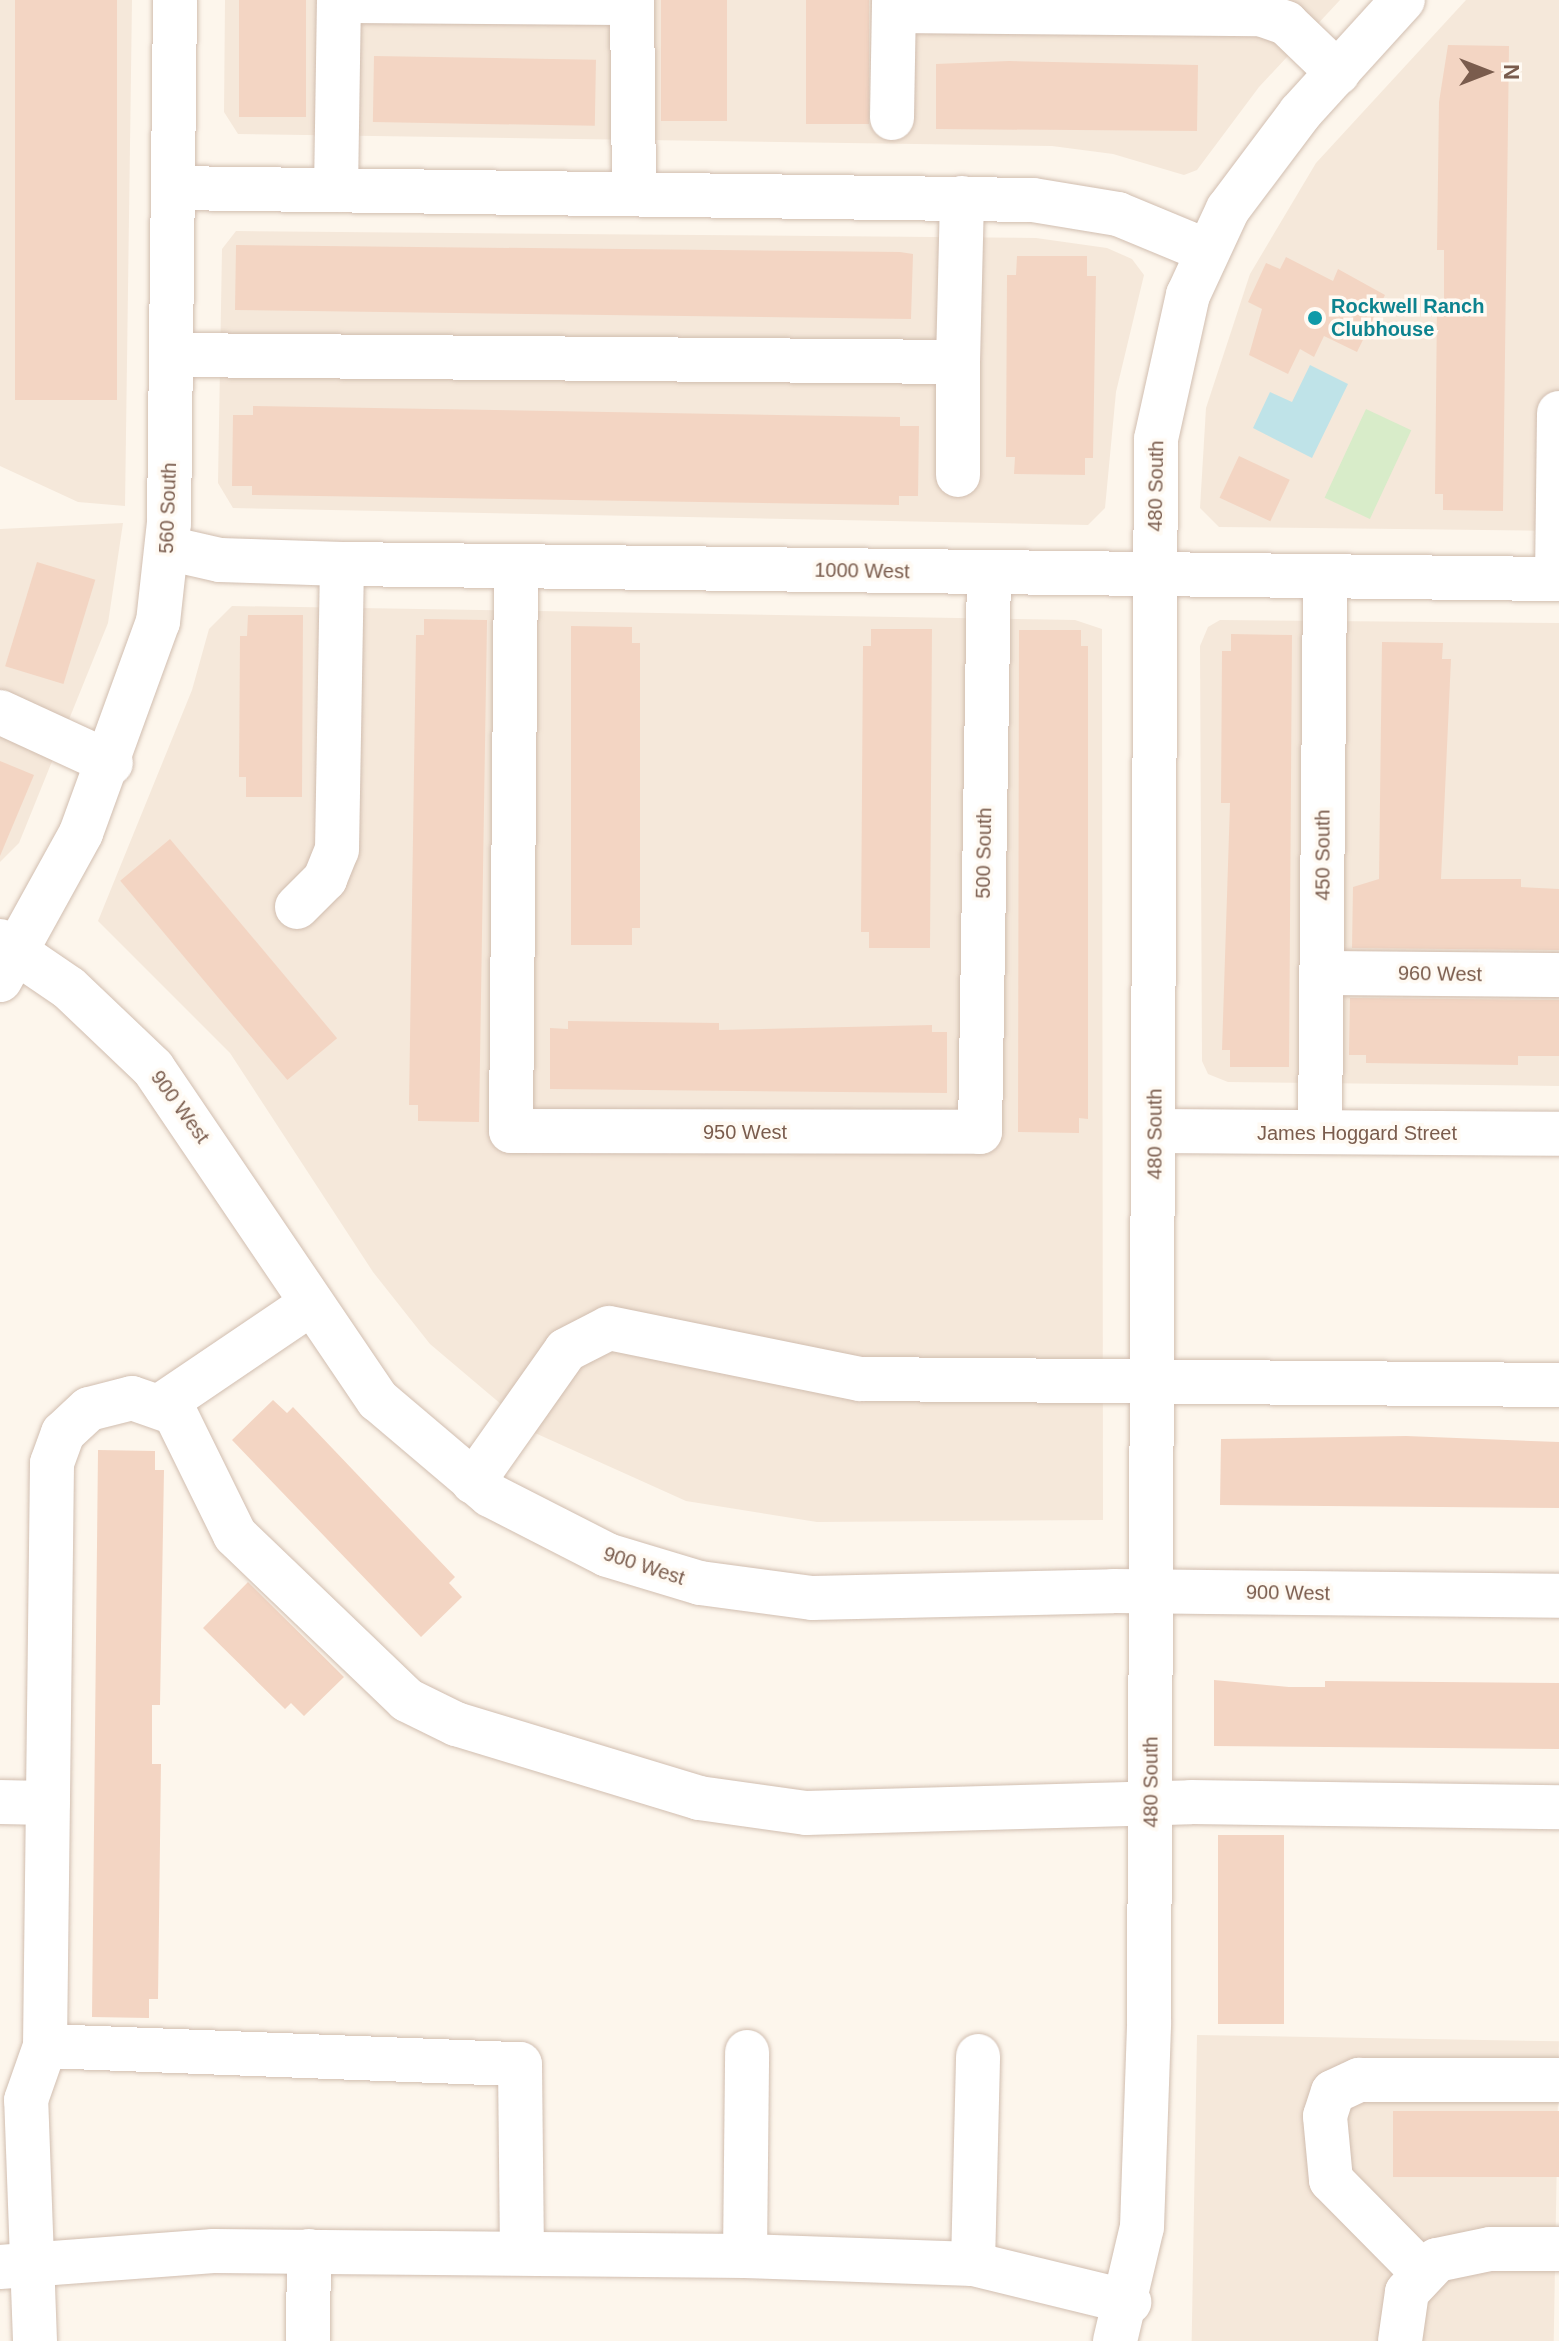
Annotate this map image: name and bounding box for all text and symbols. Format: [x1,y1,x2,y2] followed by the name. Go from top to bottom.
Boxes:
[1447,32,1527,112] north arrow
[1499,64,1524,80] text: N
[1331,294,1484,341] place label: Rockwell Ranch Clubhouse
[1306,309,1324,327] marker: Rockwell Ranch Clubhouse
[1143,440,1169,532] street label: 480 South
[154,462,182,554] street label: 560 South
[814,558,910,584] street label: 1000 West
[971,807,997,899] street label: 500 South
[1311,809,1335,901] street label: 450 South
[1398,961,1482,987] street label: 960 West
[146,1066,214,1148] street label: 900 West
[1143,1088,1167,1180] street label: 480 South
[703,1120,787,1144] street label: 950 West
[1257,1121,1457,1145] street label: James Hoggard Street
[600,1542,688,1590] street label: 900 West
[1246,1580,1330,1606] street label: 900 West
[1139,1736,1163,1828] street label: 480 South

